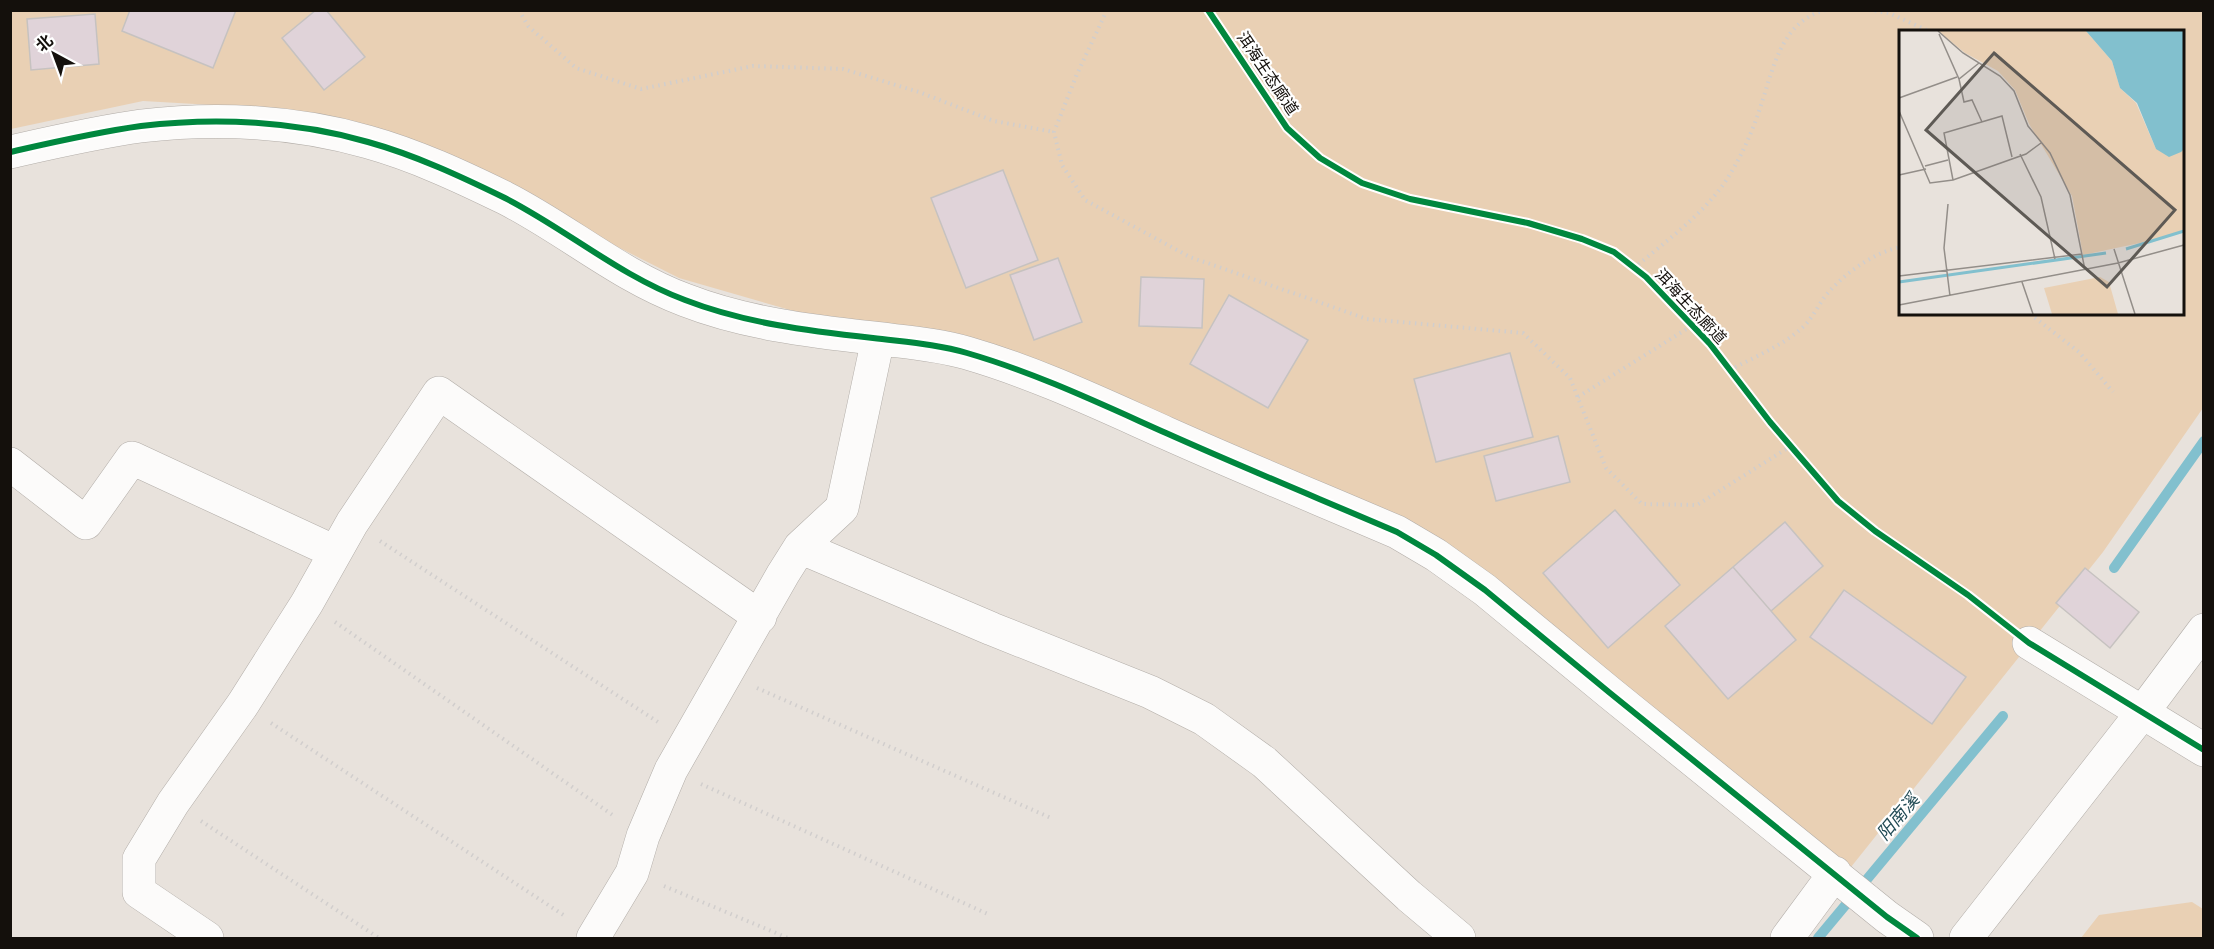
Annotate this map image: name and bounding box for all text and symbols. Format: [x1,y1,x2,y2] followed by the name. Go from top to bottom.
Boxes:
[24,24,84,84] north arrow
[1233,28,1302,118] street label: 洱海生态廊道
[1899,30,2184,315] inset map
[32,31,57,55] text: 北
[1651,265,1730,348] street label: 洱海生态廊道
[1872,788,1924,844] water label: 阳南溪

